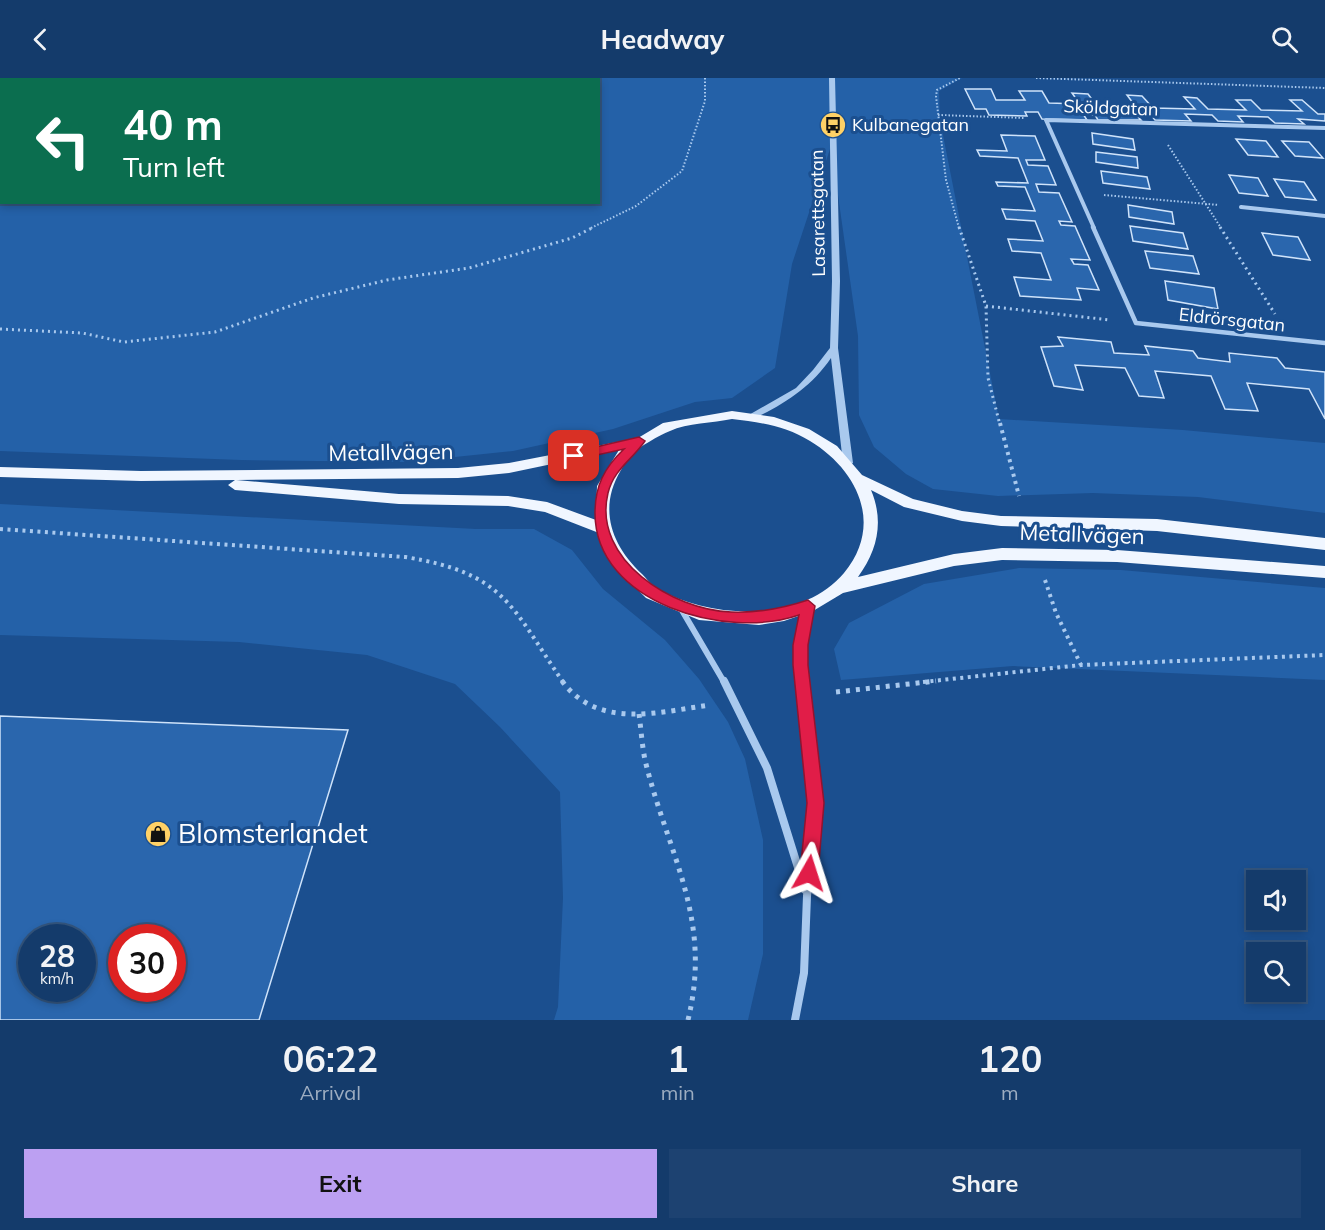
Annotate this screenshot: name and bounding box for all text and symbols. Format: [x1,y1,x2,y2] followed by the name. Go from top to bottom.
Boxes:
[600,22,725,56] text: Headway
[24,23,57,56] icon: back
[1268,23,1301,56] icon: search
[1063,94,1159,121] street label: Sköldgatan
[123,98,223,151] text: 40 m
[24,102,102,180] icon: left
[818,110,848,140] bus stop icon: Kulbanegatan
[852,113,969,136] place label: Kulbanegatan
[805,149,830,277] street label: Lasarettsgatan
[123,150,225,184] text: Turn left
[1178,302,1286,337] street label: Eldrörsgatan
[548,430,599,481] pin
[328,437,454,467] street label: Metallvägen
[557,439,590,472] icon: arrive
[1019,518,1145,550] street label: Metallvägen
[178,816,368,850] place label: Blomsterlandet
[143,819,173,849] shop icon: Blomsterlandet
[777,841,841,905] position arrow
[1246,870,1306,1002] map controls
[1246,870,1306,930] button: sound
[108,924,186,1002] speed limit sign: 30
[39,937,75,975] text: 28
[1246,942,1306,1002] button: search
[40,969,74,988] text: km/h
[283,1036,378,1081] text: 06:22
[667,1036,689,1081] text: 1
[977,1036,1042,1081] text: 120
[300,1080,361,1105] text: Arrival
[661,1080,695,1105] text: min
[1001,1080,1019,1105] text: m
[24,1149,657,1218] button: Exit
[669,1149,1301,1218] button: Share

